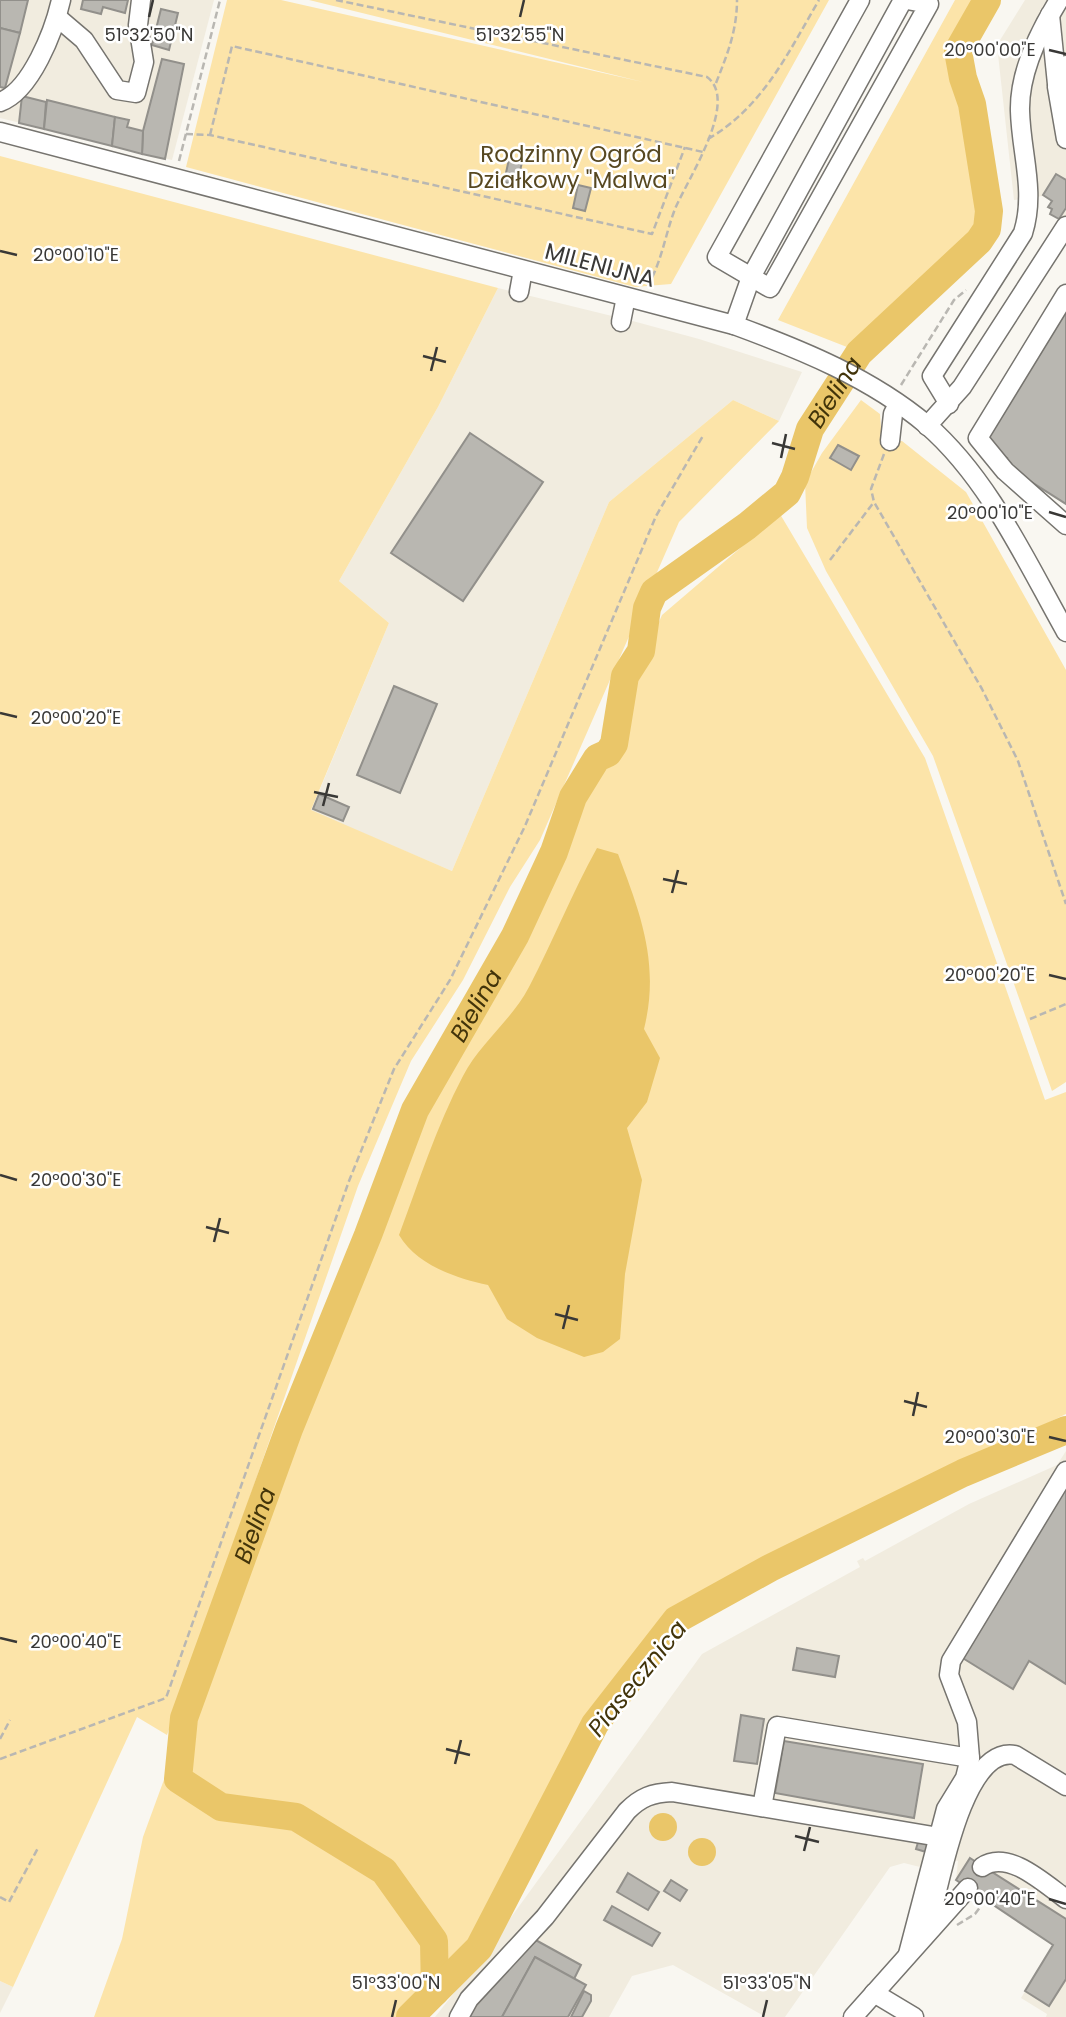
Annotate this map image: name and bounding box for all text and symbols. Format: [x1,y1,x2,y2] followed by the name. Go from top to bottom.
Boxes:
[105,22,193,47] text: 51°32'50"N
[476,22,564,47] text: 51°32'55"N
[944,37,1036,62] text: 20°00'00"E
[467,138,675,196] park label: Rodzinny Ogród Działkowy "Malwa"
[541,235,659,295] street label: MILENIJNA
[33,242,119,267] text: 20°00'10"E
[799,350,869,434] water label: Bielina
[947,500,1033,525] text: 20°00'10"E
[31,705,121,730] text: 20°00'20"E
[945,962,1035,987] text: 20°00'20"E
[441,963,509,1048] water label: Bielina
[31,1167,121,1192] text: 20°00'30"E
[945,1424,1035,1449] text: 20°00'30"E
[225,1482,283,1568] water label: Bielina
[580,1613,694,1743] water label: Piasecznica
[30,1629,122,1654] text: 20°00'40"E
[944,1886,1036,1911] text: 20°00'40"E
[351,1970,441,1995] text: 51°33'00"N
[722,1970,812,1995] text: 51°33'05"N

